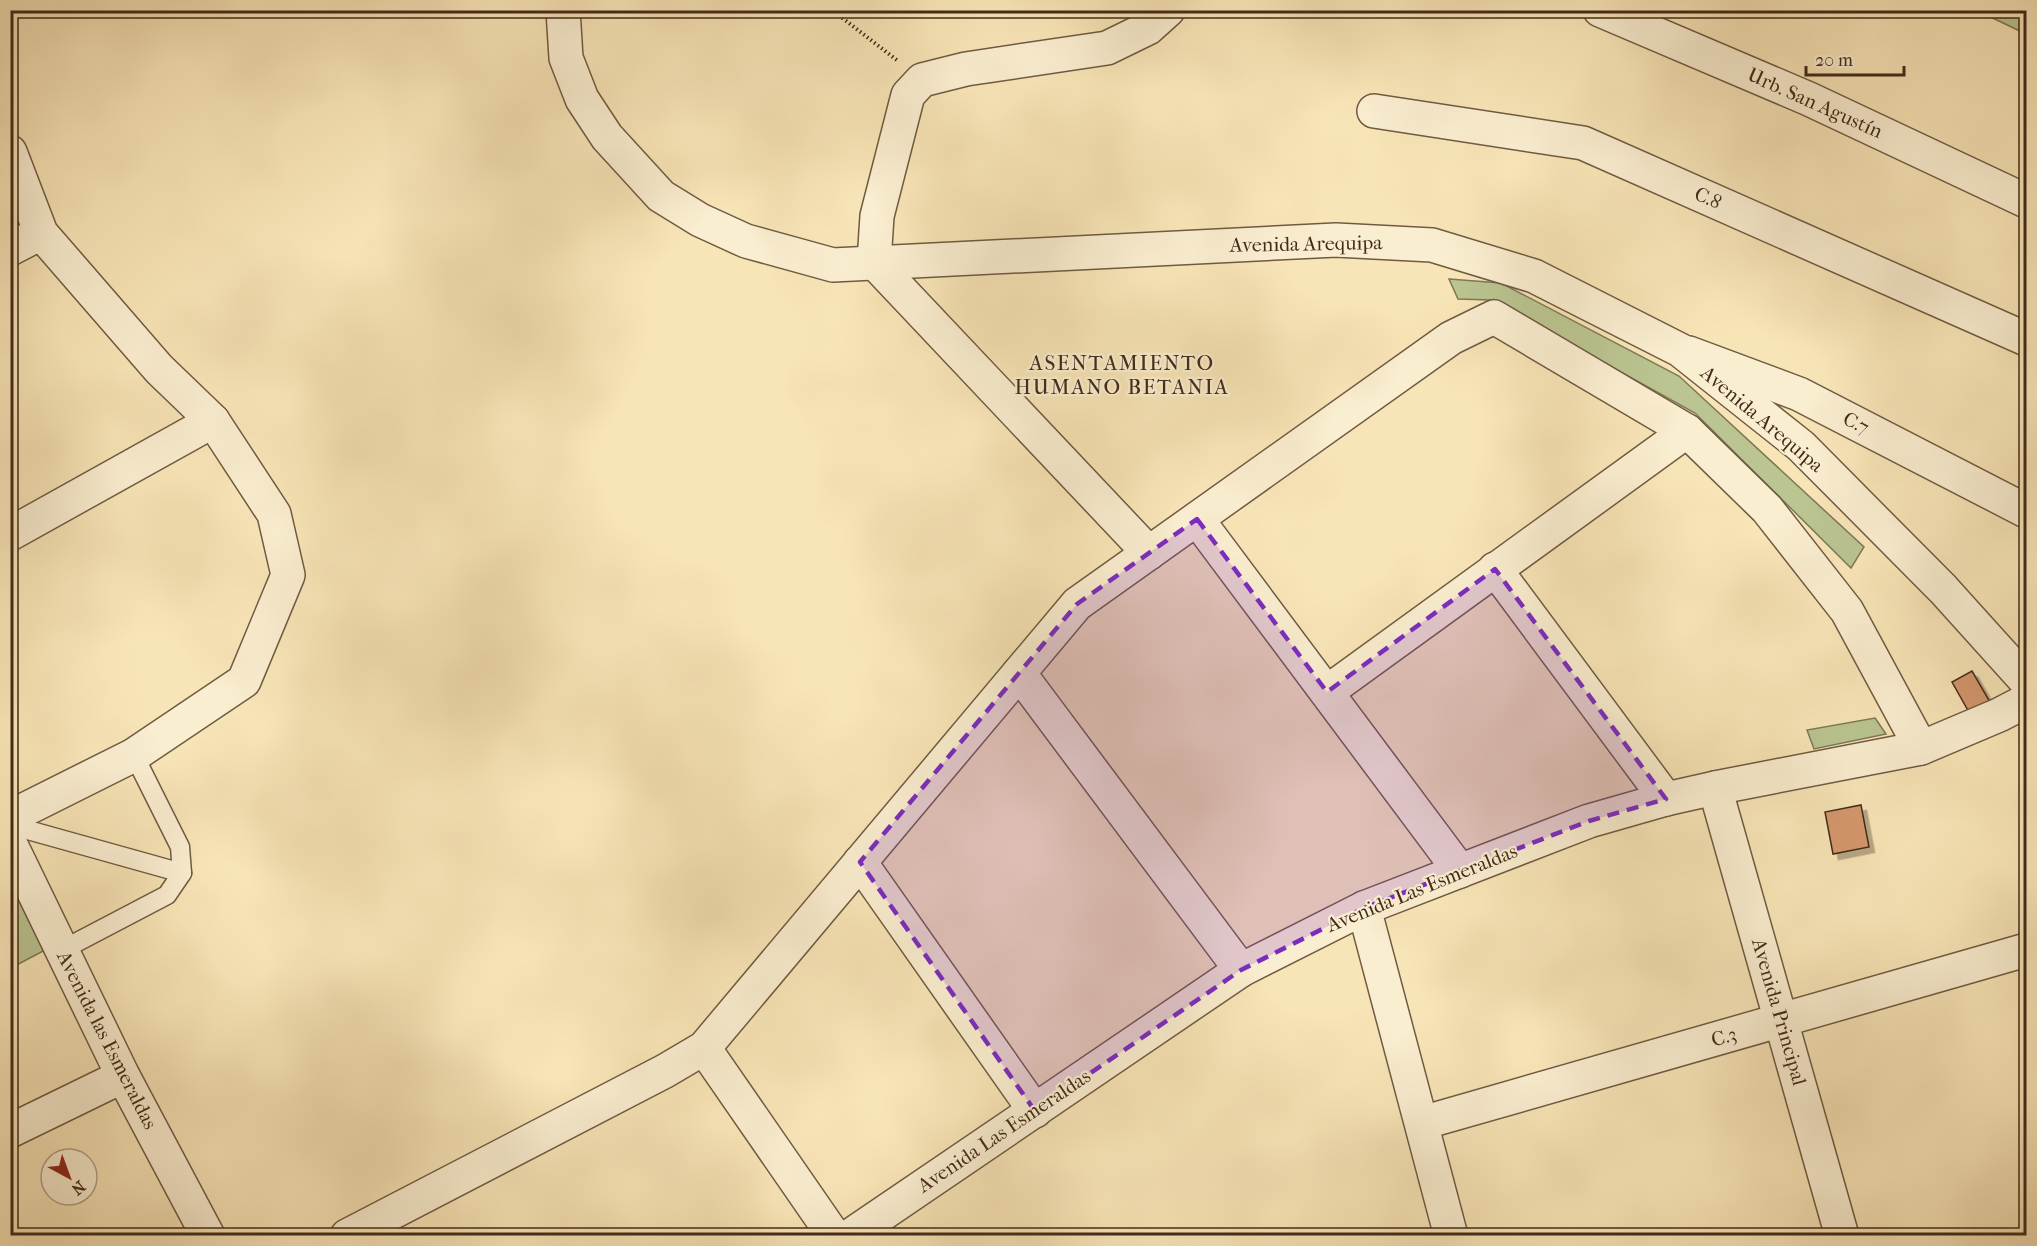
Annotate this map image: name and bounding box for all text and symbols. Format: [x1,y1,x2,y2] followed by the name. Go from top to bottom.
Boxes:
[1806,39,1904,77] scale bar
[1815,50,1853,71] text: 20 m
[1744,63,1886,143] street label: Urb. San Agustín
[1691,182,1725,214] street label: C.8
[1228,231,1383,257] street label: Avenida Arequipa
[1015,351,1229,399] district label: ASENTAMIENTO HUMANO BETANIA
[1695,360,1828,477] street label: Avenida Arequipa
[1839,407,1873,439] street label: C.7
[1322,839,1521,937] street label: Avenida Las Esmeraldas
[1747,935,1811,1089] street label: Avenida Principal
[52,946,162,1133] street label: Avenida las Esmeraldas
[1709,1022,1739,1052] street label: C.3
[912,1065,1095,1198] street label: Avenida Las Esmeraldas
[39,1147,99,1207] north arrow
[67,1177,89,1200] text: N

